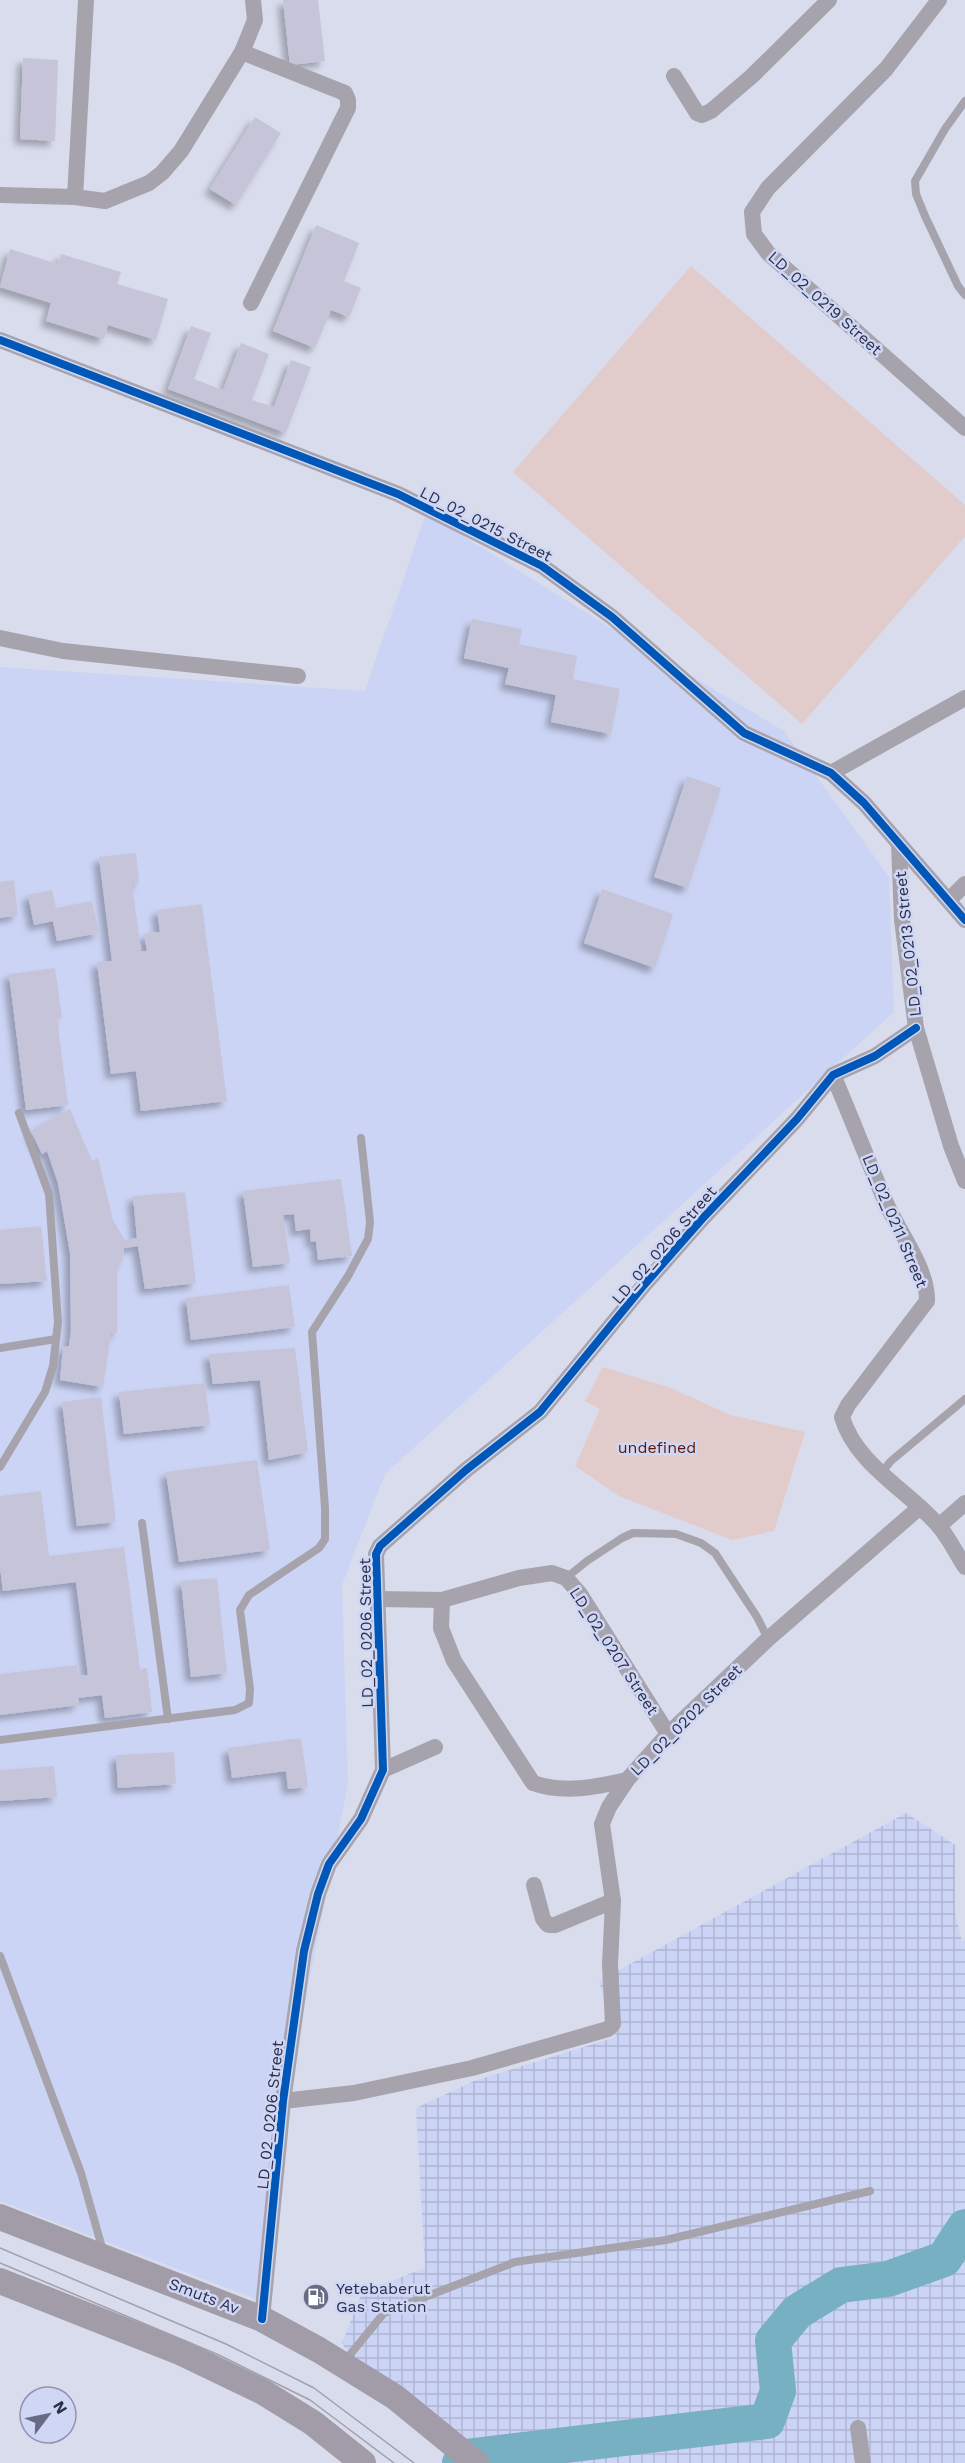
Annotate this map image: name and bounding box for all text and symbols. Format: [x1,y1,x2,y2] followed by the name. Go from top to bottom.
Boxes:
[764,247,886,359] street label: LD_02_0219 Street
[417,482,556,566] street label: LD_02_0215 Street
[891,870,925,1017] street label: LD_02_0213 Street
[858,1152,932,1291] street label: LD_02_0211 Street
[608,1182,721,1308] street label: LD_02_0206 Street
[618,1438,696,1457] park label: undefined
[355,1558,377,1708] street label: LD_02_0206 Street
[566,1584,663,1719] street label: LD_02_0207 Street
[626,1660,746,1780] street label: LD_02_0202 Street
[253,2039,287,2191] street label: LD_02_0206 Street
[166,2274,242,2318] street label: Smuts Av
[336,2279,431,2316] place label: Yetebaberut Gas Station
[301,2282,331,2312] fuel station icon: Yetebaberut Gas Station
[18,2385,78,2445] north arrow
[49,2397,71,2417] text: N

